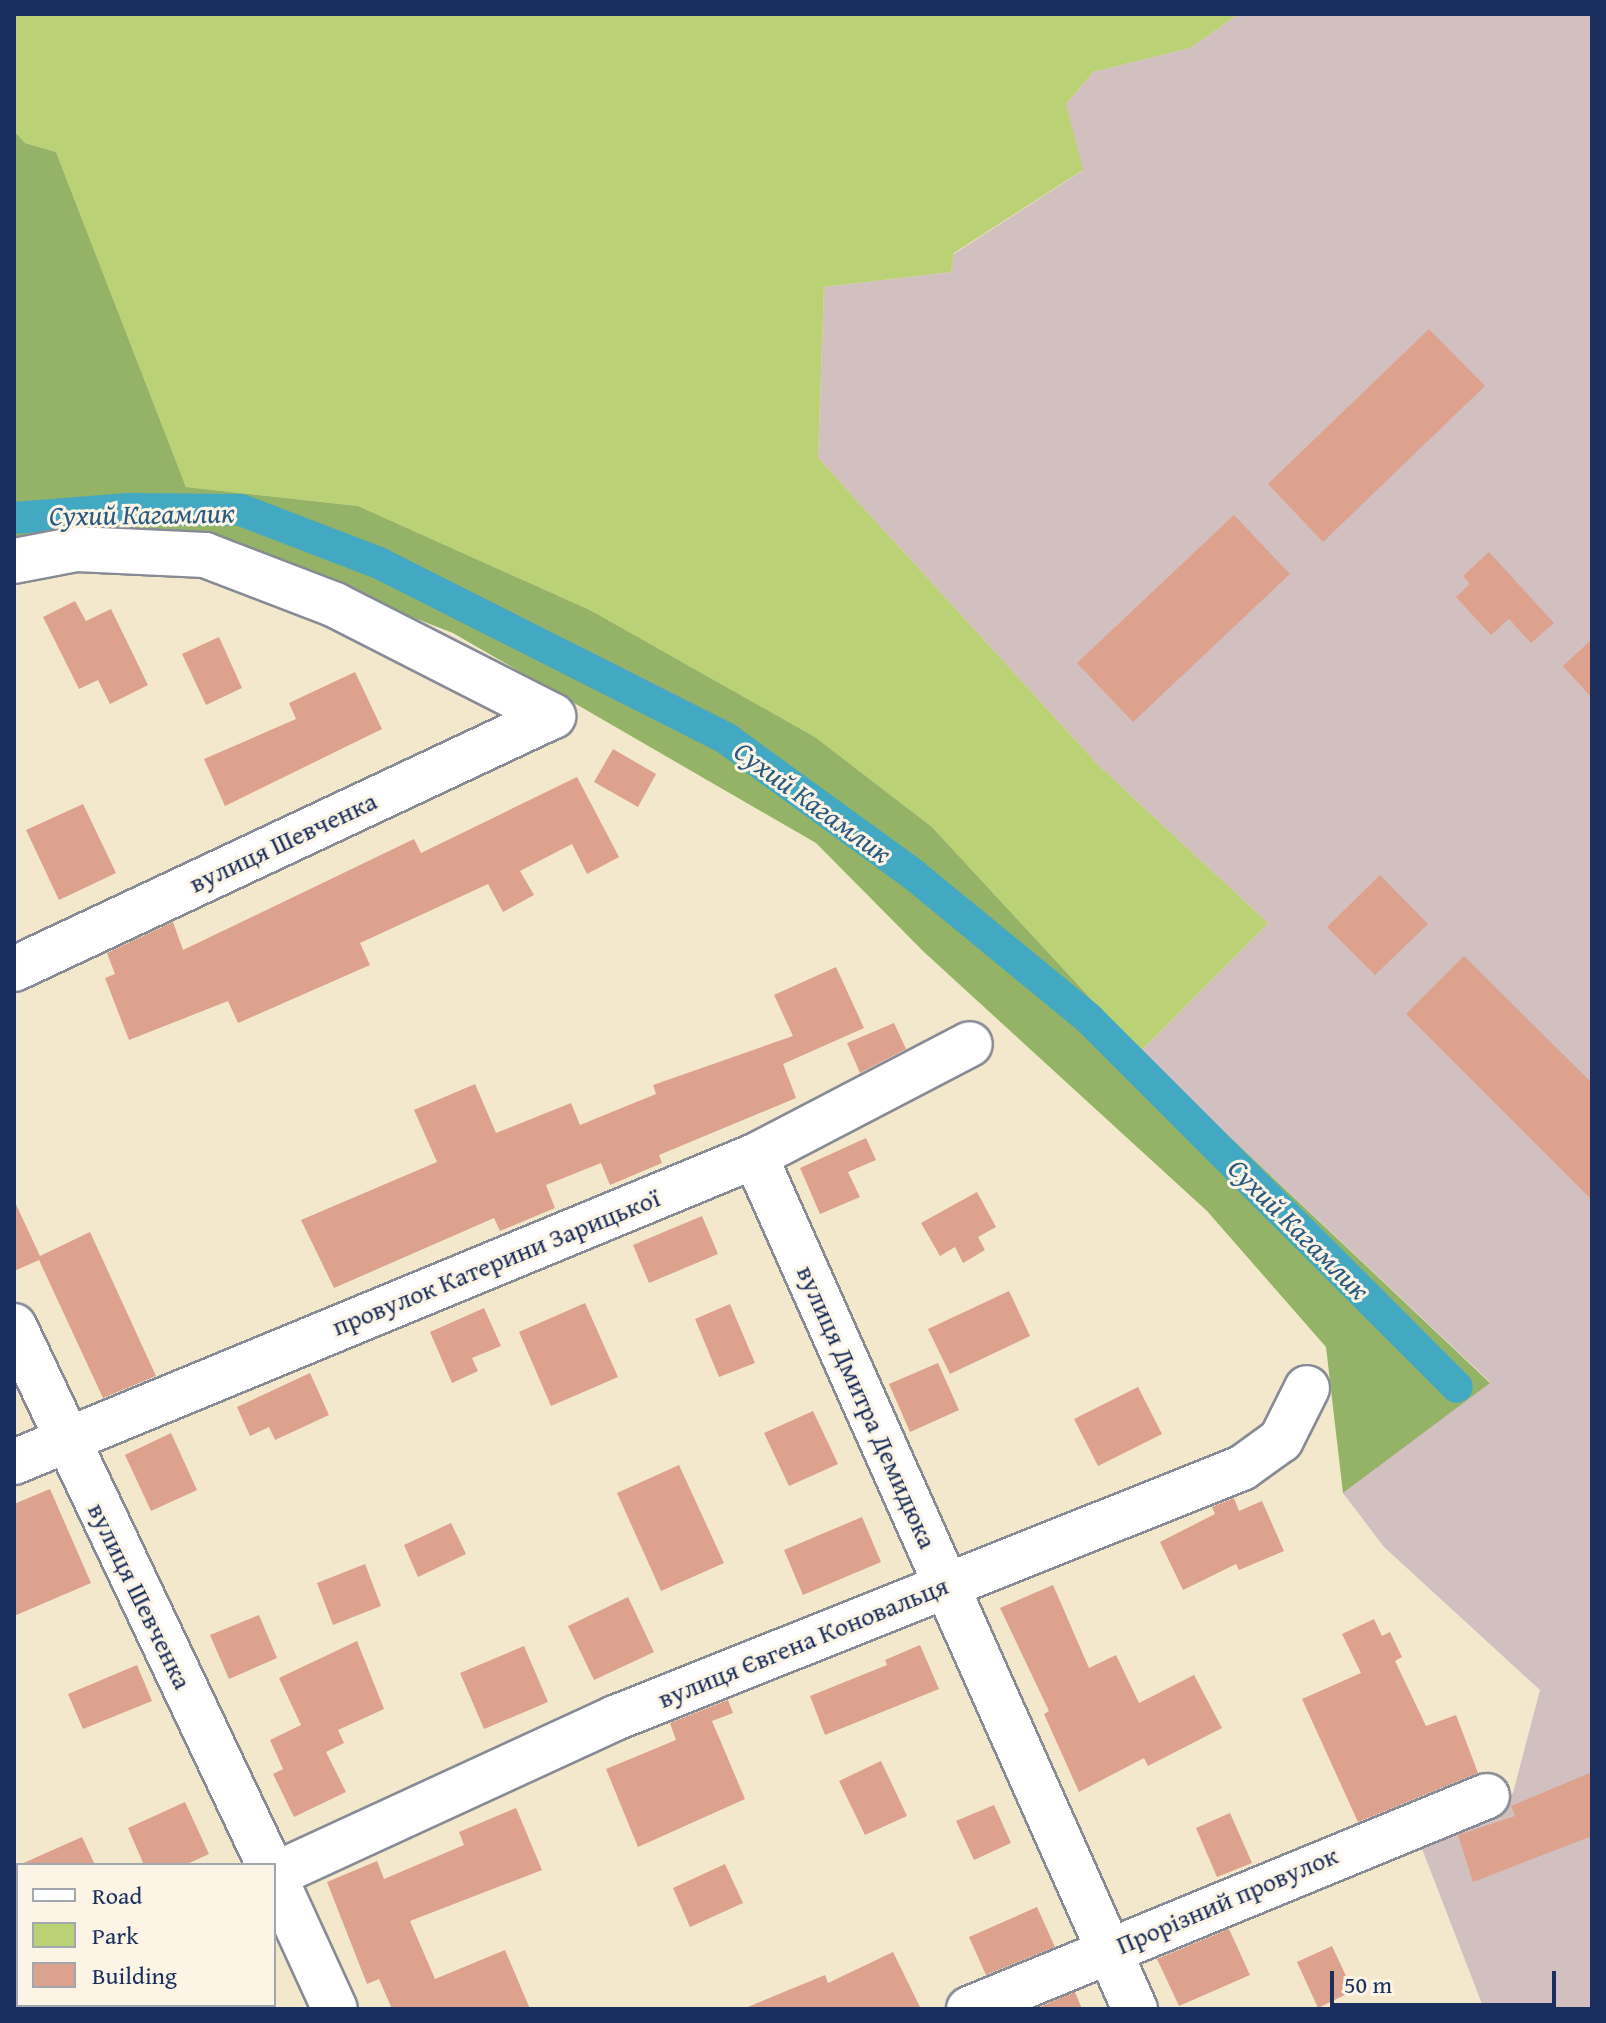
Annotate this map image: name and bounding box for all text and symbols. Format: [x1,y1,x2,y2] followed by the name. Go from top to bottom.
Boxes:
[49,496,235,532] water label: Сухий Кагамлик
[728,734,898,870] water label: Сухий Кагамлик
[184,785,382,899] street label: вулиця Шевченка
[1221,1151,1377,1307] water label: Сухий Кагамлик
[328,1182,664,1342] street label: провулок Катерини Зарицької
[790,1261,944,1553] street label: вулиця Дмитра Демидюка
[81,1498,199,1694] street label: вулиця Шевченка
[653,1569,953,1715] street label: вулиця Євгена Коновальця
[1112,1839,1342,1961] street label: Прорізний провулок
[16,1863,276,2007] legend
[92,1878,142,1913] text: Road
[92,1918,138,1953] text: Park
[1334,1955,1560,2005] scale bar
[92,1958,177,1993] text: Building
[1344,1967,1392,2002] text: 50 m

